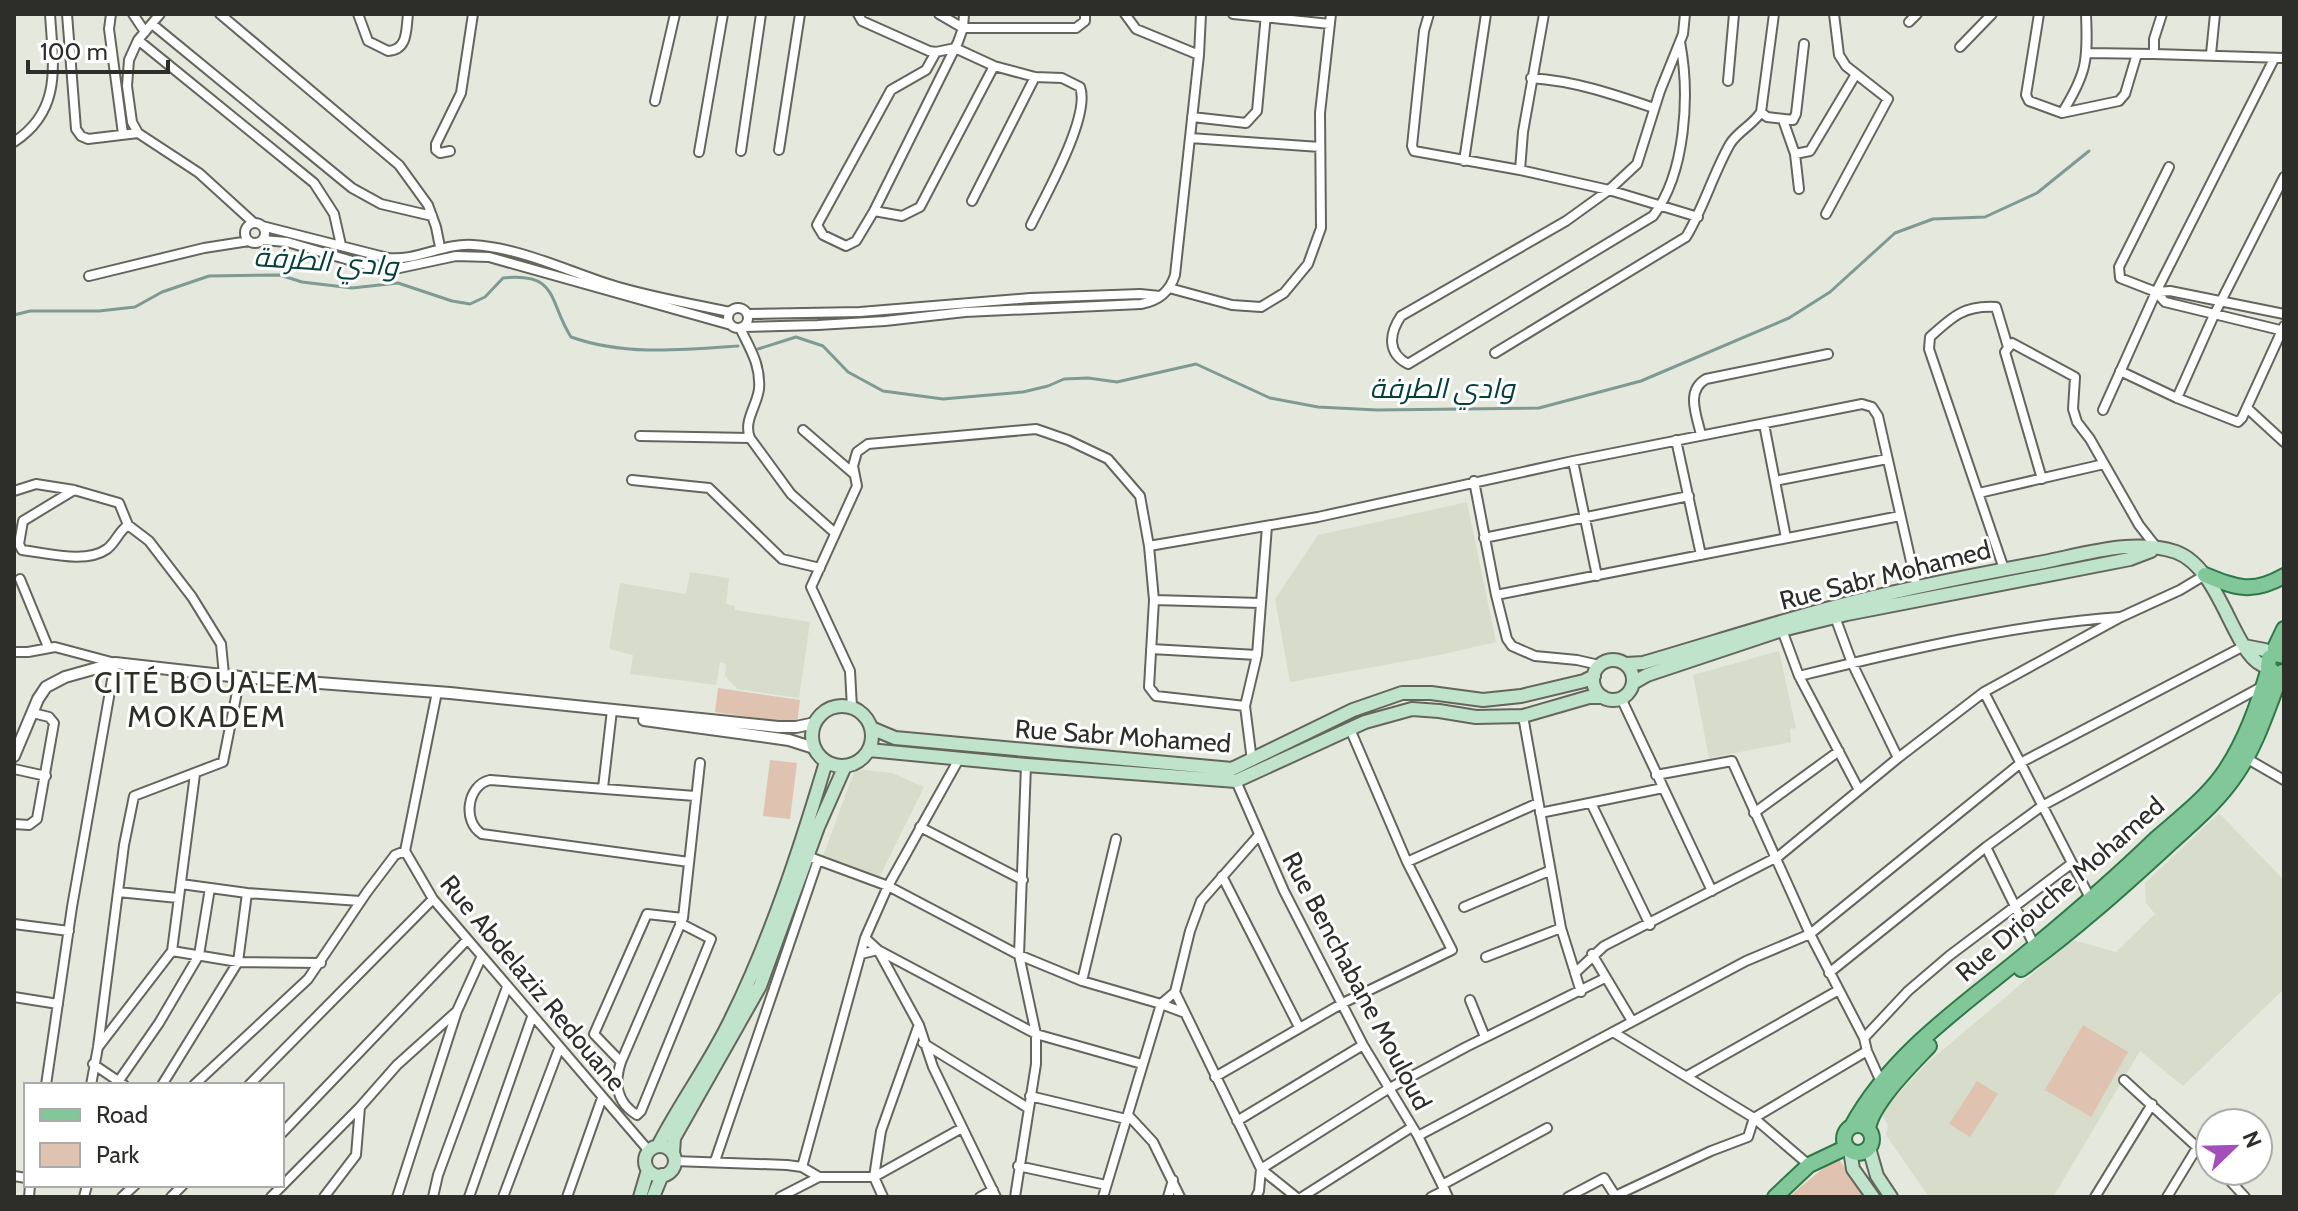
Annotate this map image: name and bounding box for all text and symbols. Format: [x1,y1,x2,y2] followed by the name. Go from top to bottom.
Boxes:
[28,24,168,74] scale bar
[40,37,108,66] text: 100 m
[252,239,401,289] water label: وادي الطرفة
[1370,371,1516,411] water label: وادي الطرفة
[1776,533,1994,617] street label: Rue Sabr Mohamed
[94,664,320,735] district label: CITÉ BOUALEM MOKADEM
[1014,712,1232,760] street label: Rue Sabr Mohamed
[1949,790,2171,988] street label: Rue Driouche Mohamed
[1275,847,1439,1115] street label: Rue Benchabane Mouloud
[433,869,633,1097] street label: Rue Abdelaziz Redouane
[24,1083,284,1187] legend
[96,1100,148,1129] text: Road
[2194,1107,2274,1187] north arrow
[2236,1127,2267,1152] text: N
[96,1140,139,1169] text: Park

